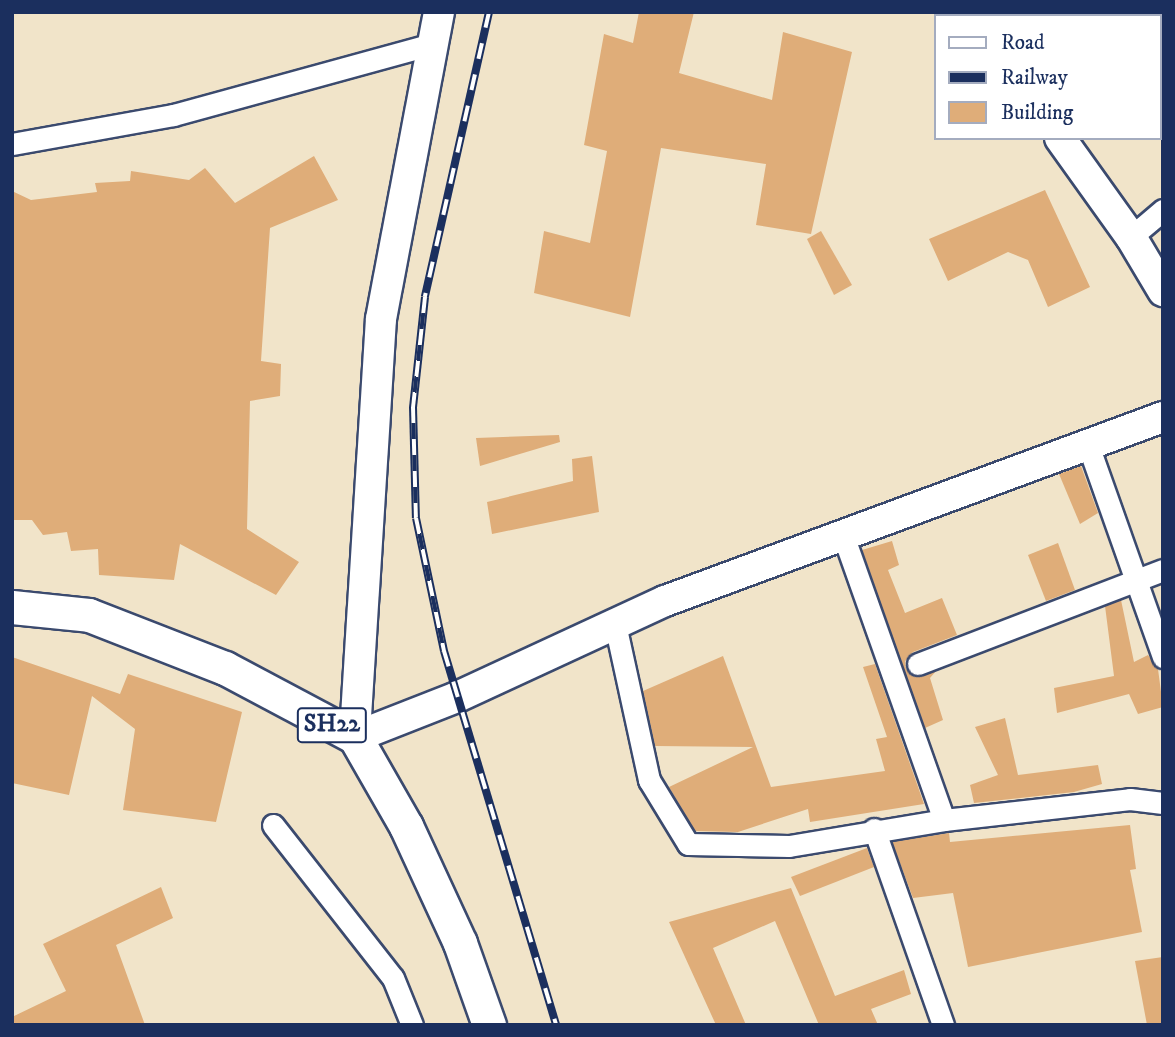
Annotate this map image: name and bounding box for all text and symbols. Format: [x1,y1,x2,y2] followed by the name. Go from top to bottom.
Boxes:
[934,14,1161,140] legend
[1001,30,1045,56] text: Road
[1001,65,1068,91] text: Railway
[1001,100,1073,126] text: Building
[295,704,369,746] road number: SH22

